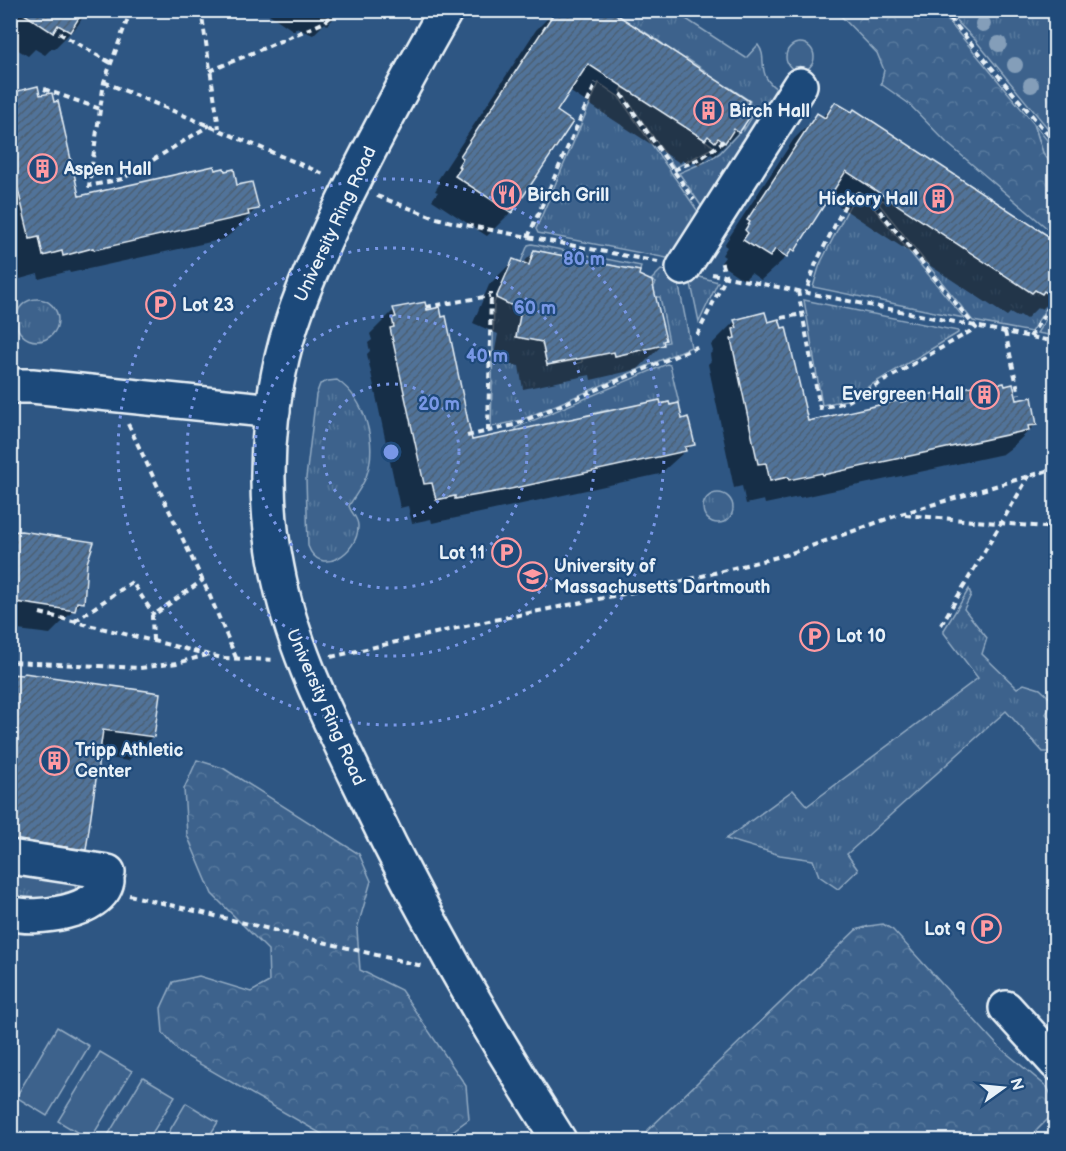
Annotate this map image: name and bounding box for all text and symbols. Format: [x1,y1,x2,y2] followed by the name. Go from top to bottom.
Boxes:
[692,95,724,127] building icon: Birch Hall
[729,101,810,122] place label: Birch Hall
[290,143,381,305] street label: University Ring Road
[27,153,59,185] building icon: Aspen Hall
[63,159,152,180] place label: Aspen Hall
[490,179,522,211] restaurant icon: Birch Grill
[923,183,955,215] building icon: Hickory Hall
[527,185,609,206] place label: Birch Grill
[818,189,918,210] place label: Hickory Hall
[563,249,605,270] text: 80 m
[145,289,177,321] parking icon: Lot 23
[182,295,234,316] place label: Lot 23
[514,298,556,319] text: 60 m
[466,346,508,367] text: 40 m
[969,378,1001,410] building icon: Evergreen Hall
[842,384,964,405] place label: Evergreen Hall
[418,394,460,415] text: 20 m
[381,442,401,462] centre of rings
[490,537,522,569] parking icon: Lot 11
[439,543,485,564] place label: Lot 11
[554,556,770,598] place label: University of Massachusetts Dartmouth
[517,560,549,592] school or university icon: University of Massachusetts Dartmouth
[799,620,831,652] parking icon: Lot 10
[282,626,369,789] street label: University Ring Road
[836,626,886,647] place label: Lot 10
[75,740,183,782] place label: Tripp Athletic Center
[38,744,70,776] building icon: Tripp Athletic Center
[971,913,1003,945] parking icon: Lot 9
[924,919,966,940] place label: Lot 9
[973,1058,1033,1118] north arrow
[1005,1076,1027,1093] text: N

